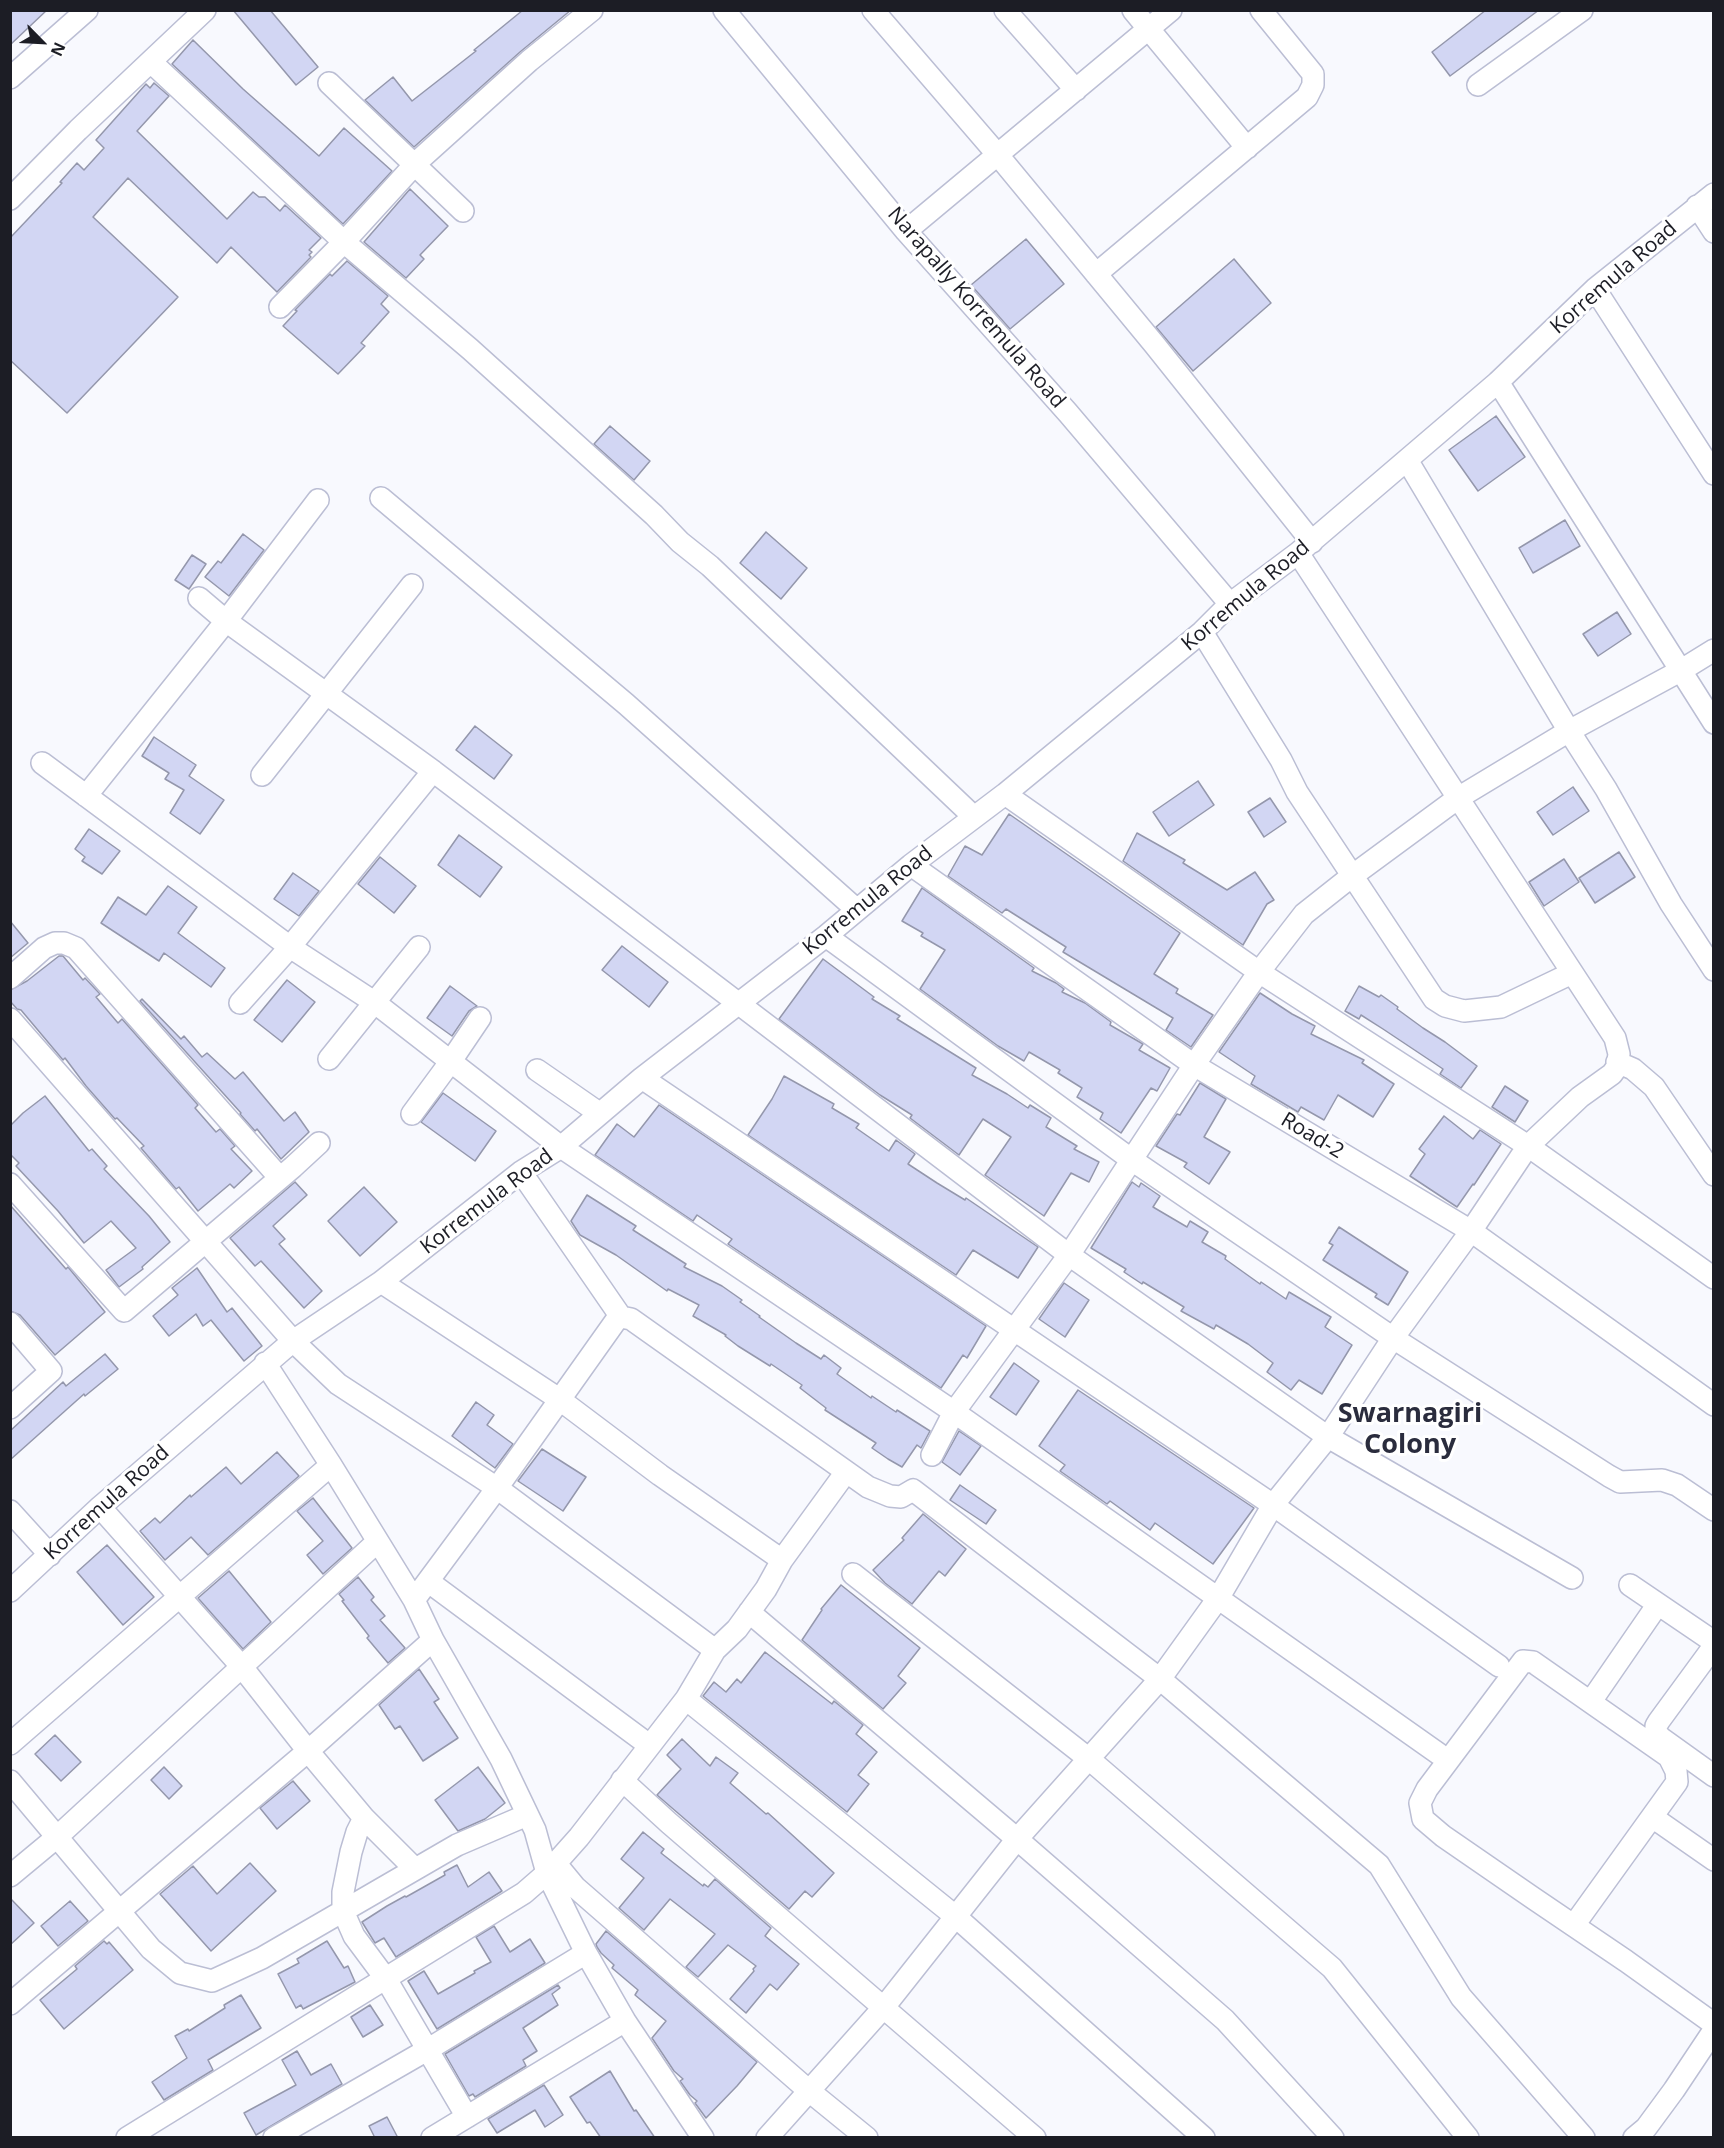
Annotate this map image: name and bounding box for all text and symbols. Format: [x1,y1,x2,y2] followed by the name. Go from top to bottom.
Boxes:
[12,12,72,72] north arrow
[46,39,71,60] text: N
[882,202,1070,414] street label: Narapally Korremula Road
[1546,216,1682,340] street label: Korremula Road
[1177,535,1315,657] street label: Korremula Road
[798,841,938,961] street label: Korremula Road
[1276,1107,1348,1165] street label: Road-2
[416,1144,558,1260] street label: Korremula Road
[1338,1398,1482,1461] district label: Swarnagiri Colony
[39,1440,175,1566] street label: Korremula Road

